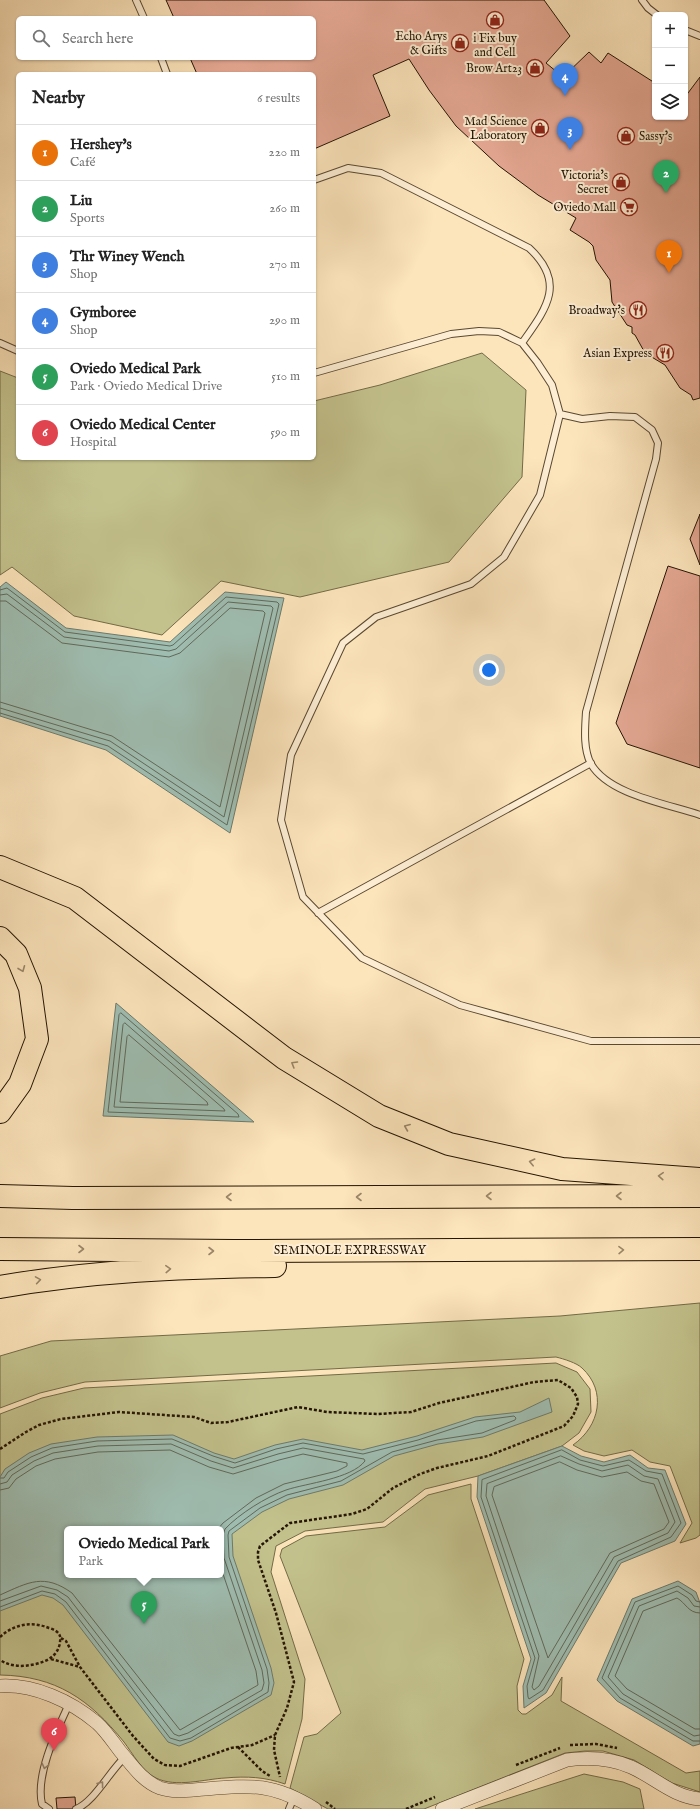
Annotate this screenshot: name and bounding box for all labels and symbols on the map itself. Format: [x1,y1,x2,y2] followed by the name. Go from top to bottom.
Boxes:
[485,10,505,30] shop icon: i Fix buy and Cell
[395,29,447,58] place label: Echo Arys & Gifts
[473,31,517,60] place label: i Fix buy and Cell
[450,33,470,53] shop icon: Echo Arys & Gifts
[525,58,545,78] shop icon: Brow Art23
[466,61,522,76] place label: Brow Art23
[552,63,578,96] pin: 4
[464,114,527,143] place label: Mad Science Laboratory
[557,117,583,150] pin: 3
[530,118,550,138] shop icon: Mad Science Laboratory
[616,126,636,146] shop icon: Sassy's
[639,129,672,144] place label: Sassy's
[653,160,679,193] pin: 2
[560,168,608,197] place label: Victoria's Secret
[611,172,631,192] shop icon: Victoria's Secret
[619,197,639,217] supermarket icon: Oviedo Mall
[554,200,617,215] place label: Oviedo Mall
[656,240,682,273] pin: 1
[628,300,648,320] restaurant icon: Broadway's
[568,303,625,318] place label: Broadway's
[655,343,675,363] restaurant icon: Asian Express
[582,346,652,362] place label: Asian Express
[479,660,499,680] your location
[17,964,25,972] one-way arrow
[291,1062,298,1069] one-way arrow
[404,1124,412,1132] one-way arrow
[529,1159,535,1167] one-way arrow
[658,1172,664,1181] one-way arrow
[486,1192,492,1200] one-way arrow
[616,1192,622,1200] one-way arrow
[226,1193,232,1201] one-way arrow
[356,1193,362,1201] one-way arrow
[274,1243,427,1258] street label: SEMINOLE EXPRESSWAY
[78,1245,84,1253] one-way arrow
[208,1246,214,1255] one-way arrow
[618,1246,624,1254] one-way arrow
[165,1265,171,1273] one-way arrow
[35,1276,42,1285] one-way arrow
[131,1591,157,1624] pin: 5
[41,1718,67,1751] pin: 6
[42,1763,50,1770] one-way arrow
[97,1782,104,1789] one-way arrow

